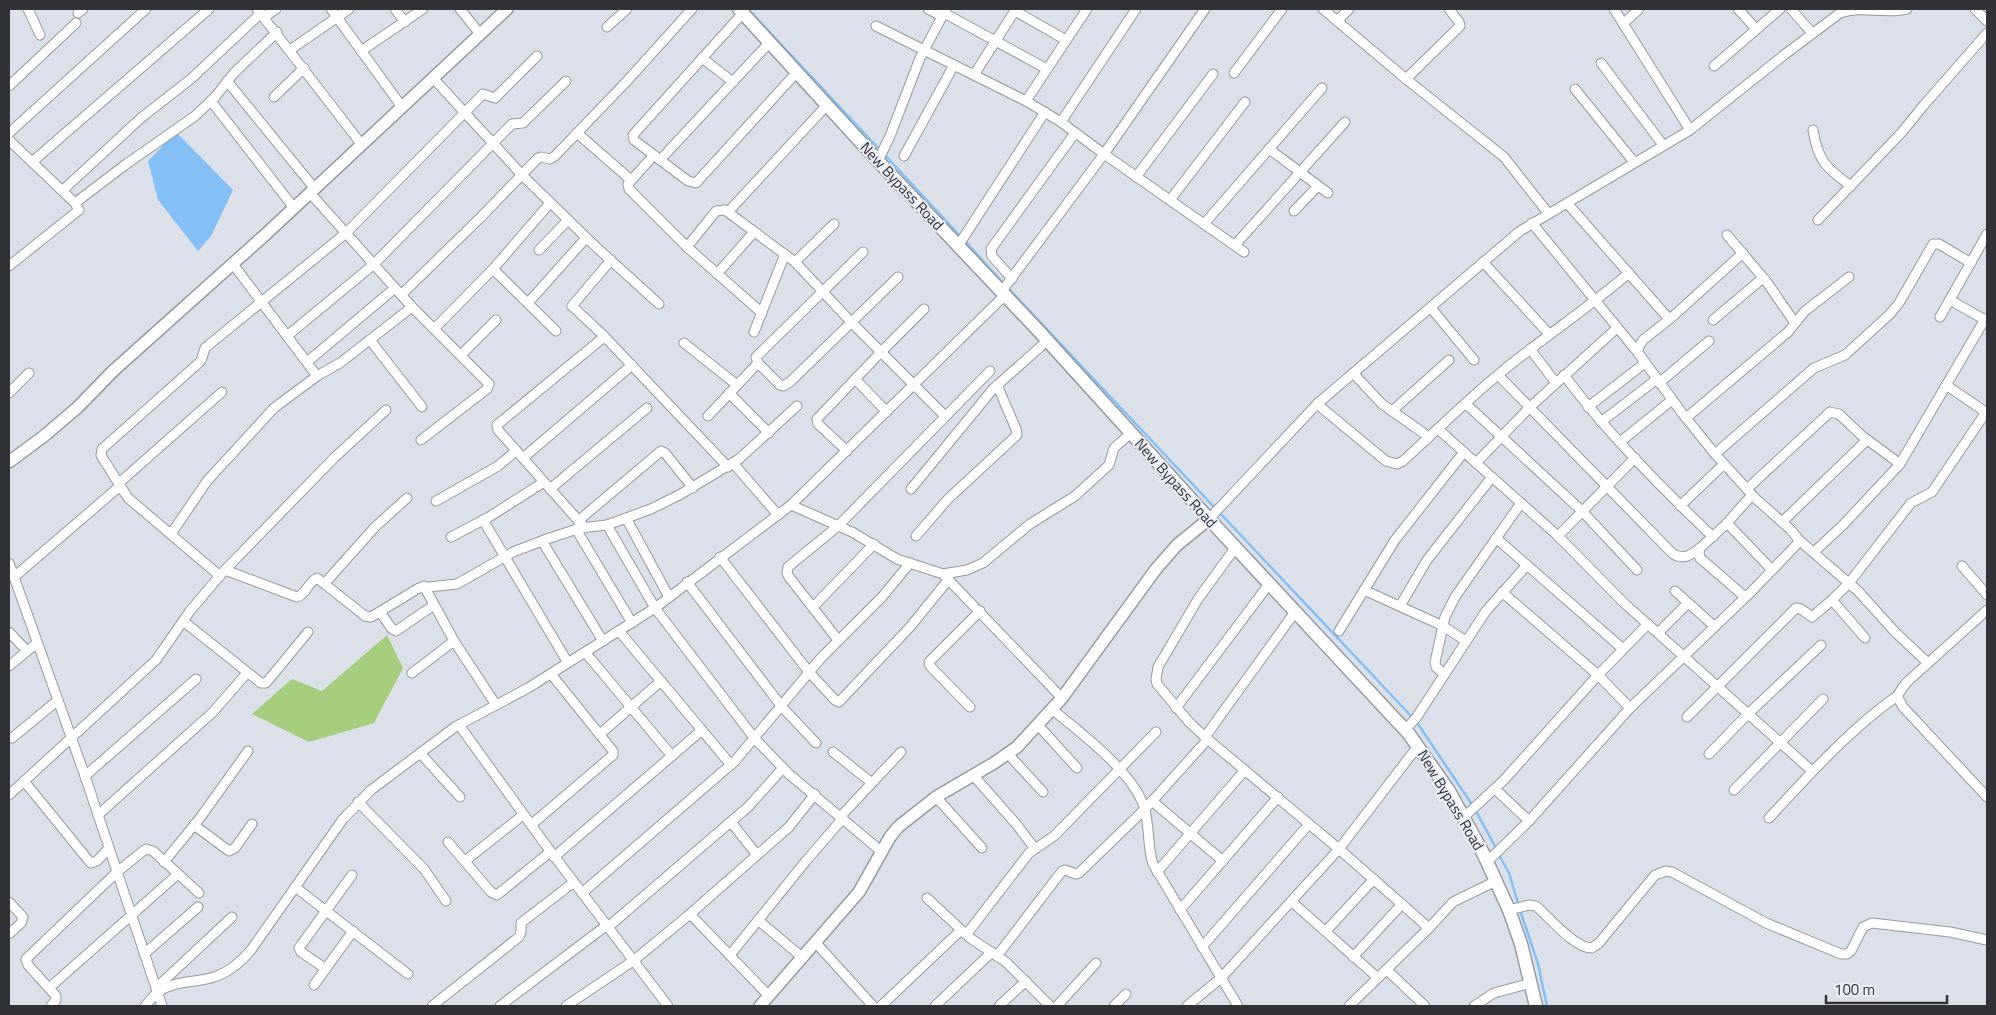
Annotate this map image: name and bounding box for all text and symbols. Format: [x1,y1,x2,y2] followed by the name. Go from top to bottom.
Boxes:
[855,137,949,235] street label: New Bypass Road
[1129,433,1223,533] street label: New Bypass Road
[1412,745,1490,855] street label: New Bypass Road
[1826,972,1947,1004] scale bar
[1834,978,1875,1001] text: 100 m

